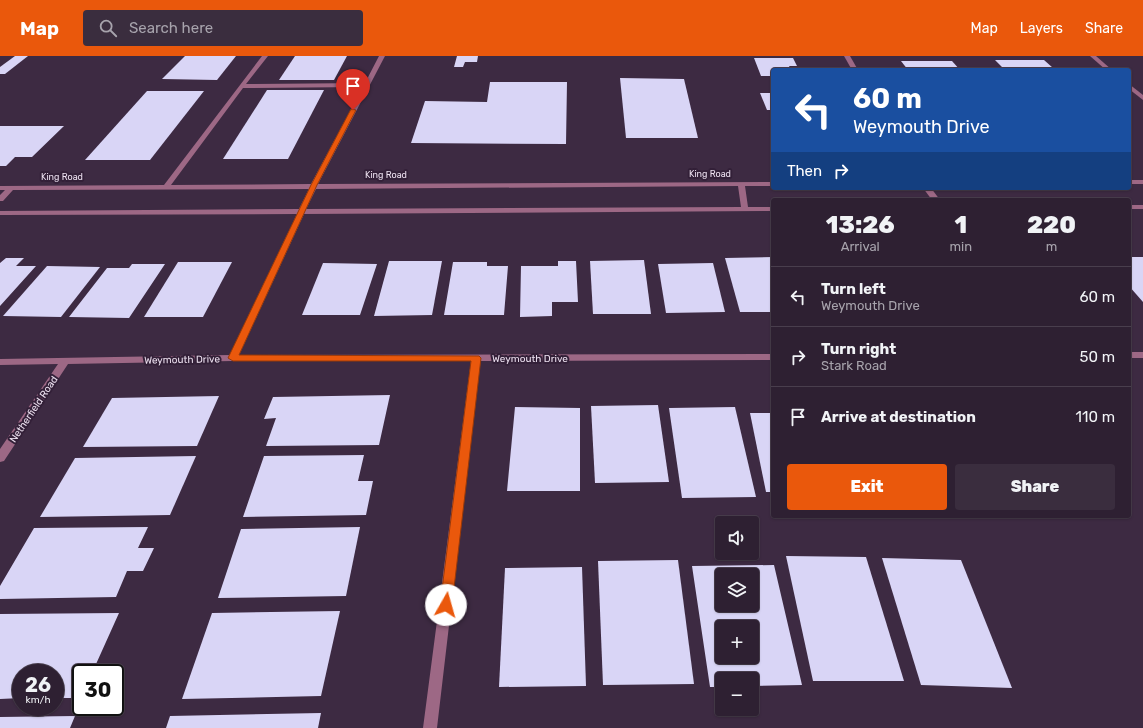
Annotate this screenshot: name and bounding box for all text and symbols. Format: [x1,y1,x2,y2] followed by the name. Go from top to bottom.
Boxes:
[83,10,363,46] search box
[20,17,59,40] text: Map
[97,17,119,39] icon: search
[129,19,213,37] text: Search here
[971,20,998,37] text: Map
[1020,20,1063,37] text: Layers
[1085,20,1123,37] text: Share
[336,69,370,110] pin
[342,75,364,97] icon: arrive
[853,82,922,115] text: 60 m
[787,84,839,136] icon: left
[853,116,990,138] text: Weymouth Drive
[830,160,852,182] icon: right
[787,162,822,180] text: Then
[689,169,731,179] street label: King Road
[365,170,407,180] street label: King Road
[41,172,83,182] street label: King Road
[826,211,895,239] text: 13:26
[954,211,967,239] text: 1
[1027,211,1076,239] text: 220
[841,239,880,254] text: Arrival
[949,239,972,254] text: min
[1046,239,1057,254] text: m
[821,280,886,298] text: Turn left
[787,286,809,308] icon: left
[1079,288,1115,306] text: 60 m
[821,298,920,313] text: Weymouth Drive
[821,340,896,358] text: Turn right
[787,346,809,368] icon: right
[1080,348,1115,366] text: 50 m
[144,353,220,367] street label: Weymouth Drive
[492,353,568,365] street label: Weymouth Drive
[821,358,887,373] text: Stark Road
[7,374,61,445] street label: Netherfield Road
[787,406,809,428] icon: arrive
[821,408,976,426] text: Arrive at destination
[1076,408,1115,426] text: 110 m
[787,464,947,510] button: Exit
[955,464,1115,510] button: Share
[715,516,759,716] map controls
[715,516,759,560] button: sound
[715,568,759,612] button: layers
[425,584,467,626] position arrow
[715,620,759,664] button: +
[72,664,124,716] speed limit sign: 30
[715,672,759,716] button: −
[25,673,51,697] text: 26
[26,694,50,706] text: km/h

